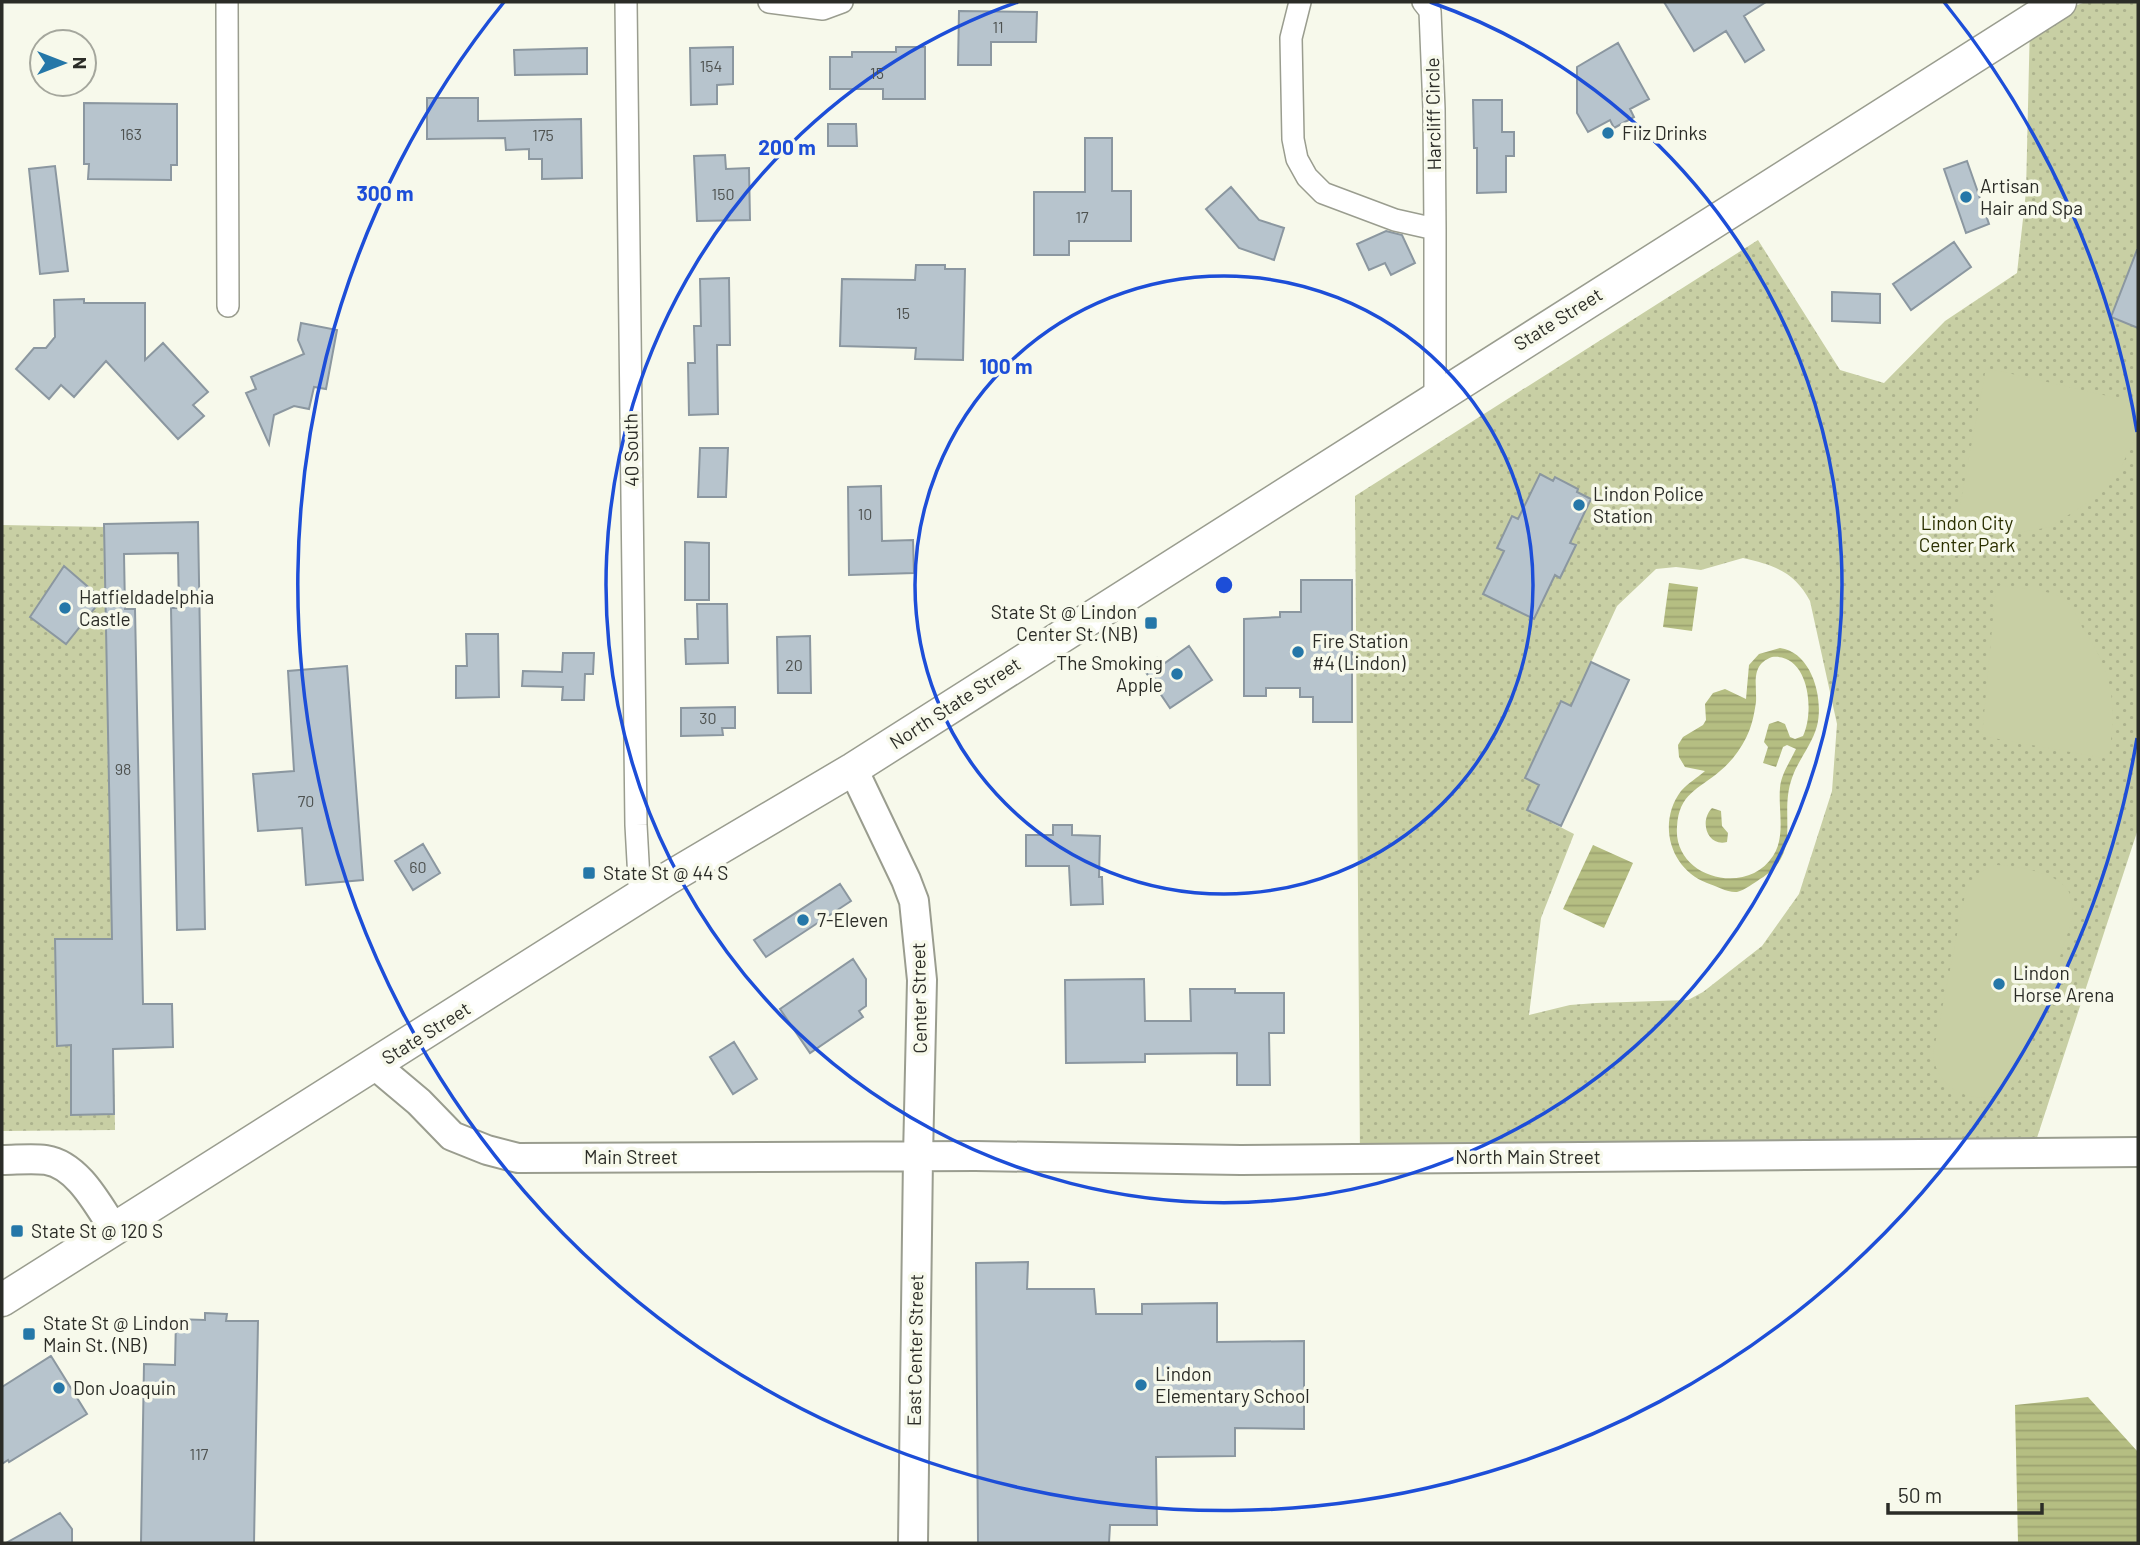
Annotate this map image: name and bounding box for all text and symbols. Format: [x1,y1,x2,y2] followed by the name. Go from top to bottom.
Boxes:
[992,17,1004,36] house number: 11
[28,28,98,98] north arrow
[700,56,722,75] house number: 154
[69,57,92,69] text: N
[1420,57,1445,171] street label: Harcliff Circle
[870,63,884,82] house number: 15
[1622,121,1707,144] place label: Fiiz Drinks
[120,124,142,143] house number: 163
[532,125,554,144] house number: 175
[1600,125,1616,141] marker: Fiiz Drinks
[758,134,816,159] text: 200 m
[1980,174,2083,219] place label: Artisan Hair and Spa
[356,180,414,205] text: 300 m
[712,184,734,203] house number: 150
[1958,189,1974,205] marker: Artisan Hair and Spa
[1075,207,1089,226] house number: 17
[1509,282,1606,355] street label: State Street
[896,303,910,322] house number: 15
[979,353,1033,378] text: 100 m
[618,413,643,487] street label: 40 South
[1593,482,1704,527] place label: Lindon Police Station
[1571,497,1587,513] marker: Lindon Police Station
[858,504,872,523] house number: 10
[1919,511,2015,556] park label: Lindon City Center Park
[1212,573,1236,597] centre of rings
[79,585,214,630] place label: Hatfieldadelphia Castle
[57,600,73,616] marker: Hatfieldadelphia Castle
[991,600,1138,645] place label: State St @ Lindon Center St. (NB)
[1143,615,1159,631] marker: State St @ Lindon Center St. (NB)
[1312,629,1408,674] place label: Fire Station #4 (Lindon)
[1290,644,1306,660] marker: Fire Station #4 (Lindon)
[1056,651,1163,696] place label: The Smoking Apple
[885,652,1024,753] street label: North State Street
[785,655,803,674] house number: 20
[1169,666,1185,682] marker: The Smoking Apple
[699,708,717,727] house number: 30
[115,759,131,778] house number: 98
[298,791,314,810] house number: 70
[409,857,427,876] house number: 60
[603,861,728,884] place label: State St @ 44 S
[581,865,597,881] marker: State St @ 44 S
[817,908,888,931] place label: 7-Eleven
[795,912,811,928] marker: 7-Eleven
[906,942,931,1054] street label: Center Street
[2013,961,2114,1006] place label: Lindon Horse Arena
[1991,976,2007,992] marker: Lindon Horse Arena
[377,996,474,1069] street label: State Street
[584,1145,678,1168] street label: Main Street
[1455,1145,1601,1168] street label: North Main Street
[31,1219,163,1242] place label: State St @ 120 S
[9,1223,25,1239] marker: State St @ 120 S
[902,1274,927,1426] street label: East Center Street
[43,1311,189,1356] place label: State St @ Lindon Main St. (NB)
[21,1326,37,1342] marker: State St @ Lindon Main St. (NB)
[1155,1362,1310,1407] place label: Lindon Elementary School
[73,1376,176,1399] place label: Don Joaquin
[1133,1377,1149,1393] marker: Lindon Elementary School
[51,1380,67,1396] marker: Don Joaquin
[190,1444,209,1463] house number: 117
[1888,1472,2042,1516] scale bar
[1898,1482,1942,1507] text: 50 m

